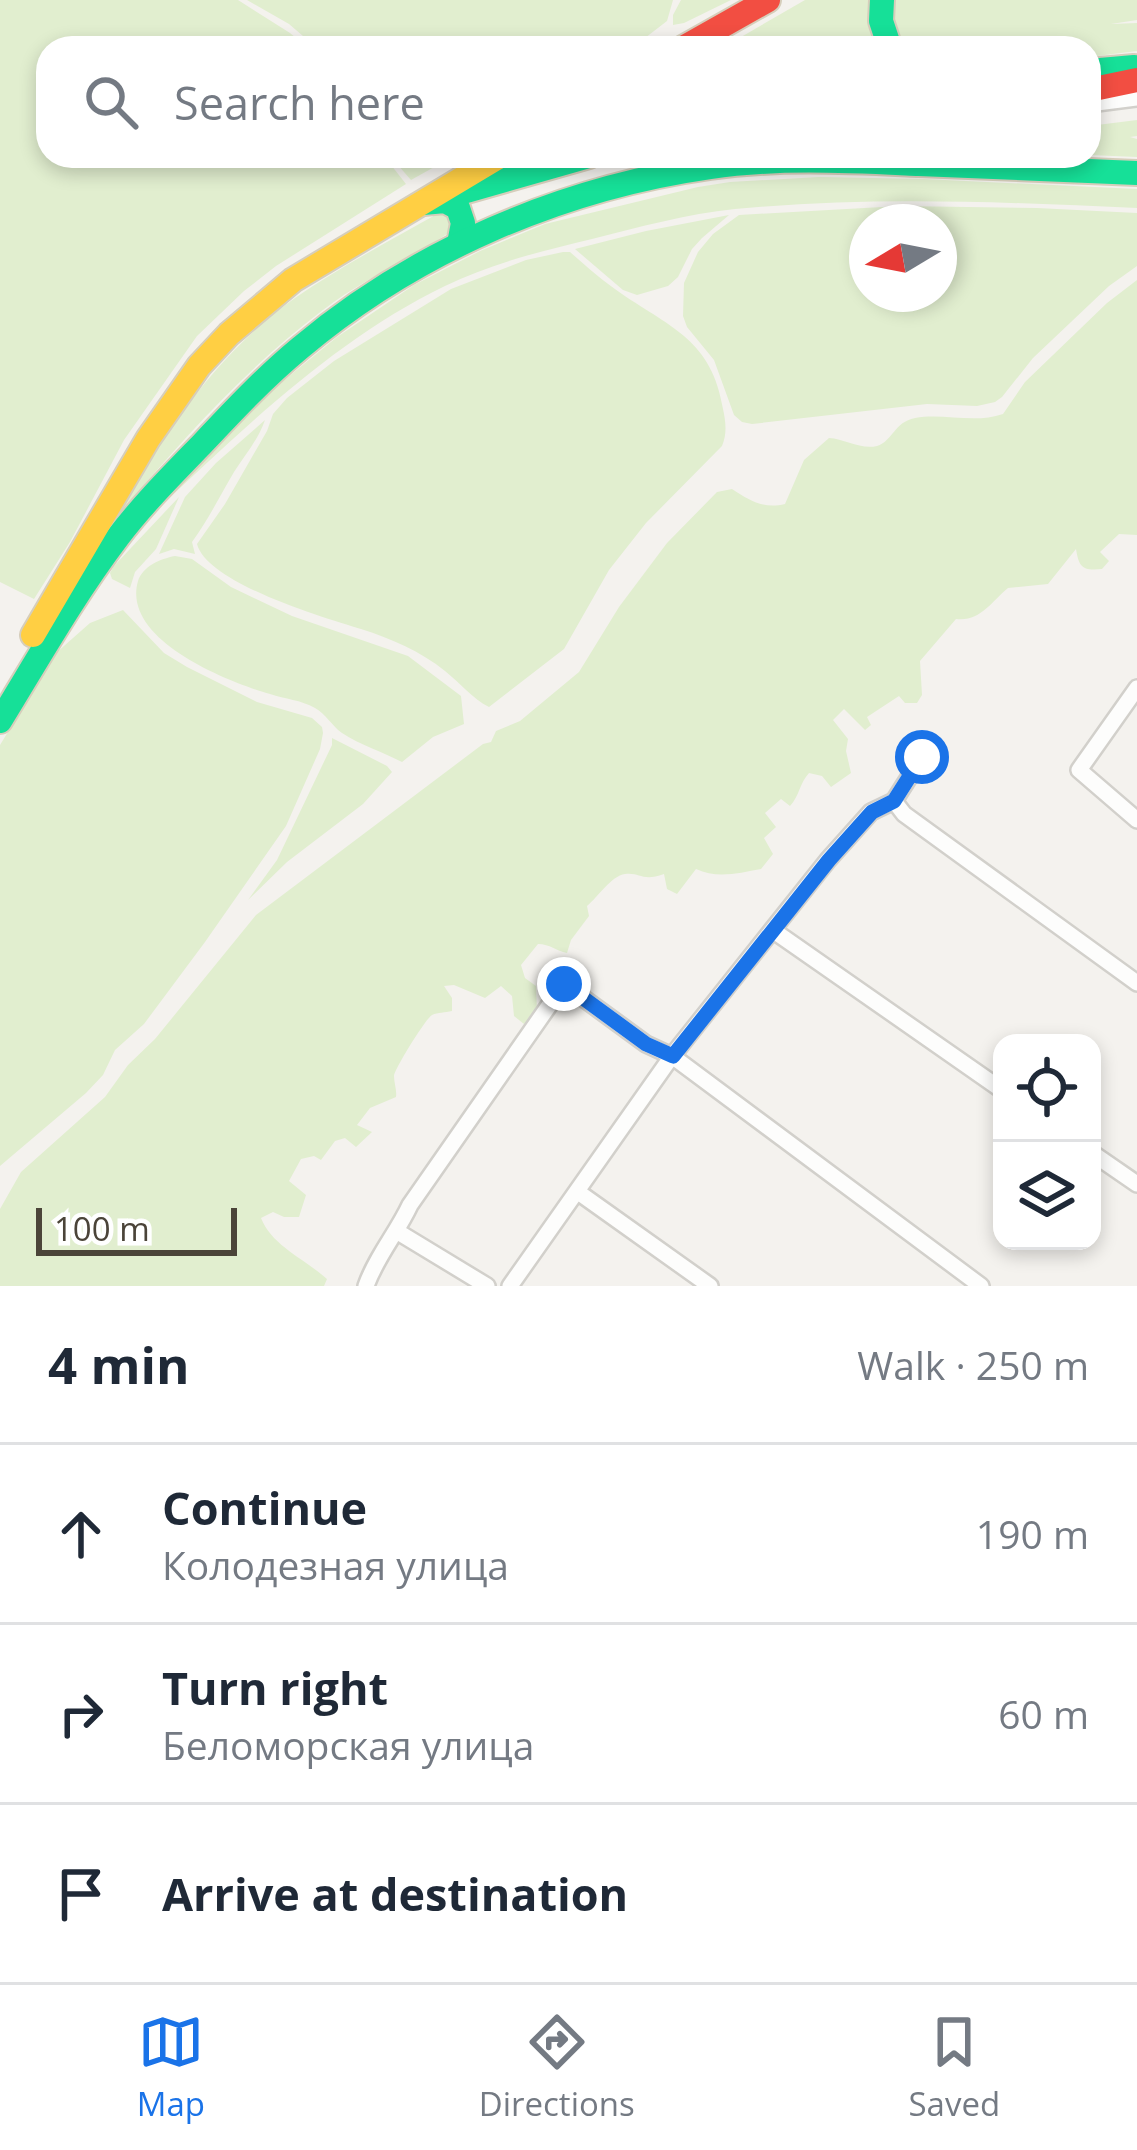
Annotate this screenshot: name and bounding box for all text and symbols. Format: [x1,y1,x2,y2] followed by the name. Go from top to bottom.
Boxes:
[36,36,1101,168] search box
[78,69,144,135] icon: search
[174,72,425,133] text: Search here
[849,204,957,312] north arrow
[895,730,949,784] route start
[537,957,591,1011] route end
[993,1034,1101,1250] map controls
[993,1034,1101,1142] button: locate
[993,1142,1101,1250] button: layers
[36,1202,237,1255] scale bar
[54,1206,150,1251] text: 100 m
[48,1329,190,1399] text: 4 min
[857,1338,1089,1391] text: Walk · 250 m
[162,1477,367,1538] text: Continue
[48,1501,114,1567] icon: ahead
[976,1507,1089,1560] text: 190 m
[162,1538,509,1591] text: Колодезная улица
[162,1657,388,1718] text: Turn right
[48,1681,114,1747] icon: right
[998,1687,1089,1740] text: 60 m
[162,1718,534,1771] text: Беломорская улица
[48,1861,114,1927] icon: arrive
[162,1863,628,1924] text: Arrive at destination
[137,2009,205,2126] tab: Map
[479,2009,635,2126] tab: Directions
[908,2009,1000,2126] tab: Saved

